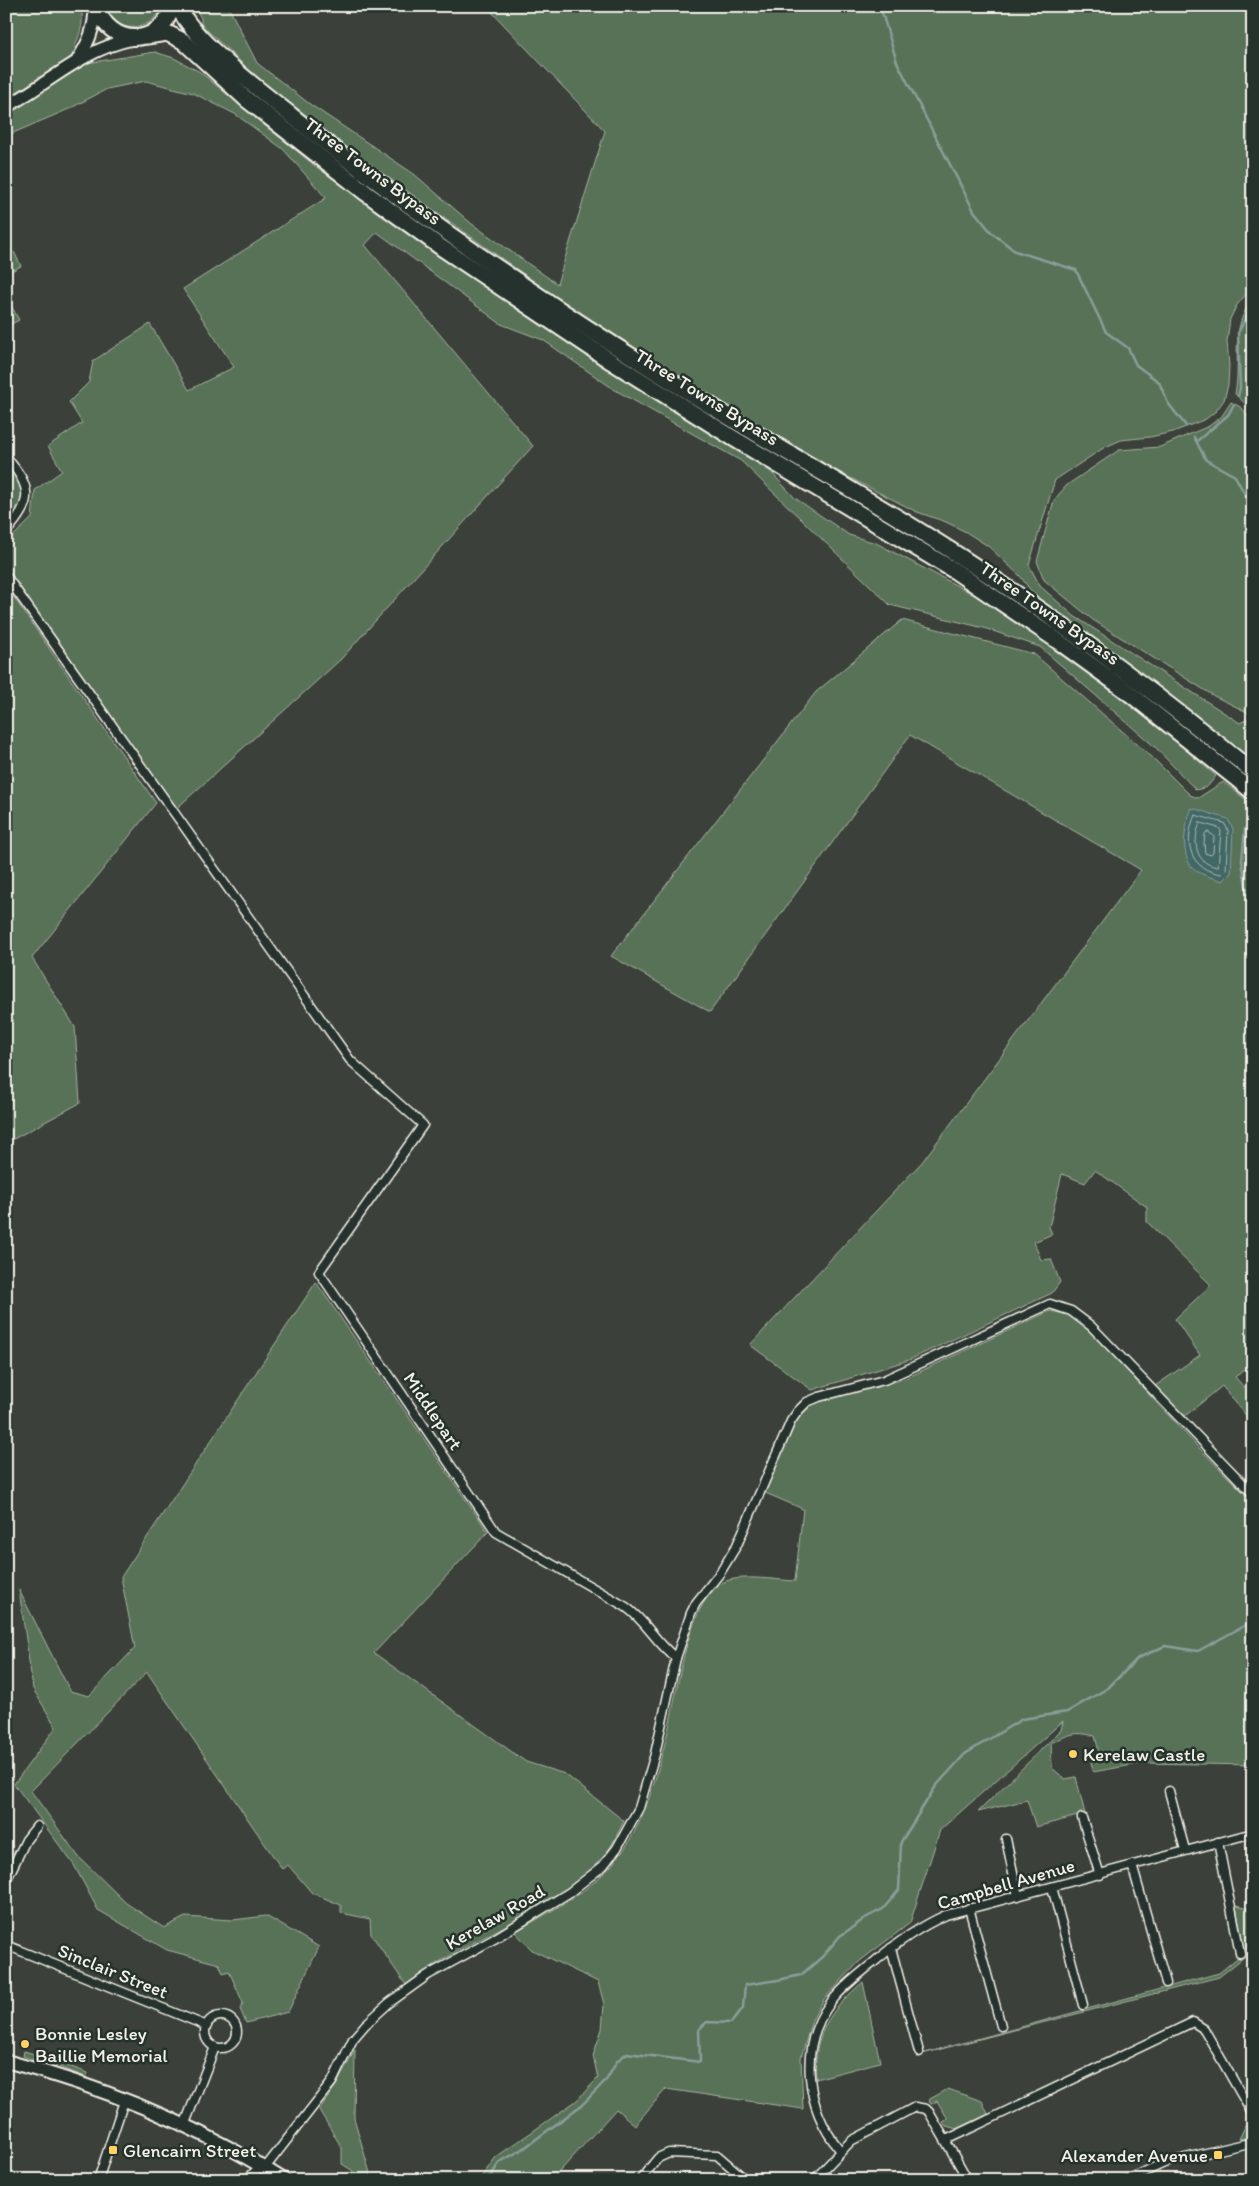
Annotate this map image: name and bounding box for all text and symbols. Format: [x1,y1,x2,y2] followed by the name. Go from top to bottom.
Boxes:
[300,112,446,230] street label: Three Towns Bypass
[631,343,783,451] street label: Three Towns Bypass
[976,556,1124,670] street label: Three Towns Bypass
[399,1368,467,1454] street label: Middlepart
[1083,1743,1205,1766] place label: Kerelaw Castle
[1067,1748,1079,1760] marker: Kerelaw Castle
[935,1853,1077,1915] street label: Campbell Avenue
[441,1879,549,1955] street label: Kerelaw Road
[55,1938,171,2004] street label: Sinclair Street
[35,2022,168,2067] place label: Bonnie Lesley Baillie Memorial
[19,2038,31,2050] marker: Bonnie Lesley Baillie Memorial
[123,2139,256,2162] place label: Glencairn Street
[107,2144,119,2156] marker: Glencairn Street
[1061,2144,1208,2167] place label: Alexander Avenue
[1212,2149,1224,2161] marker: Alexander Avenue

